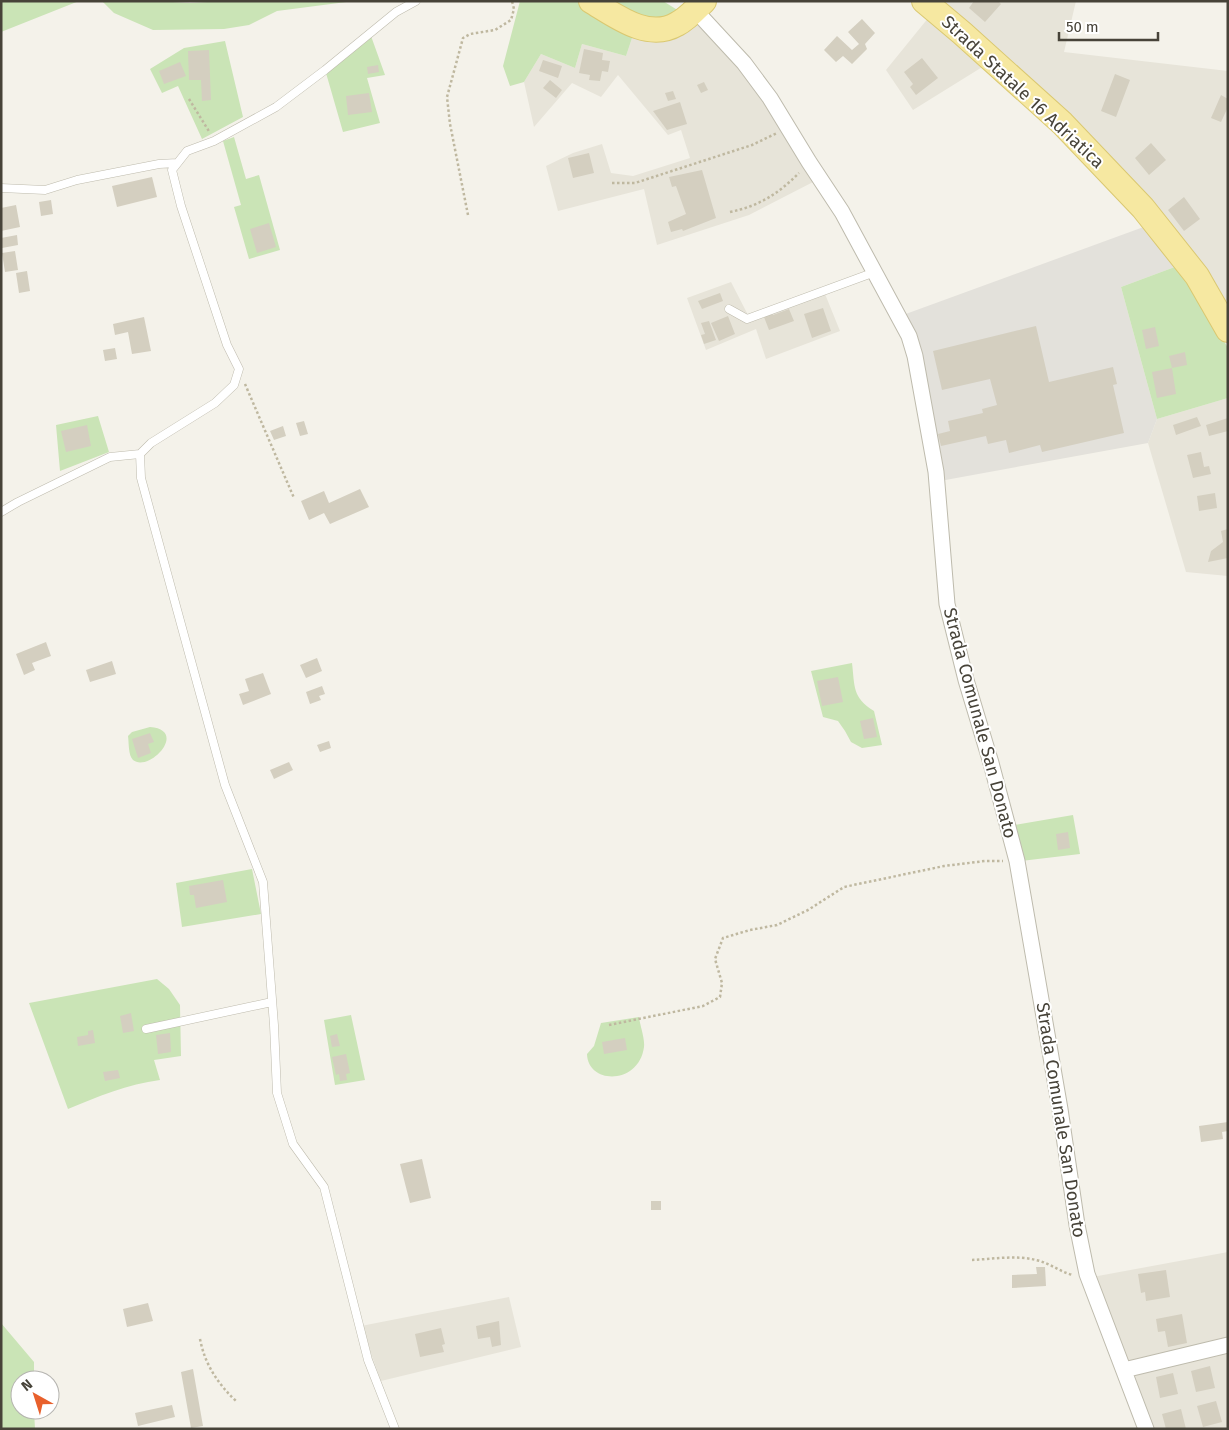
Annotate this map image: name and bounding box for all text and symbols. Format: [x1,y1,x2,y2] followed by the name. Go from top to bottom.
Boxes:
[1059,10,1158,42] scale bar
[937,11,1109,173] street label: Strada Statale 16 Adriatica
[1066,18,1099,36] text: 50 m
[939,605,1021,841] street label: Strada Comunale San Donato
[1032,1001,1090,1239] street label: Strada Comunale San Donato
[10,1370,60,1420] north arrow
[18,1376,36,1395] text: N

